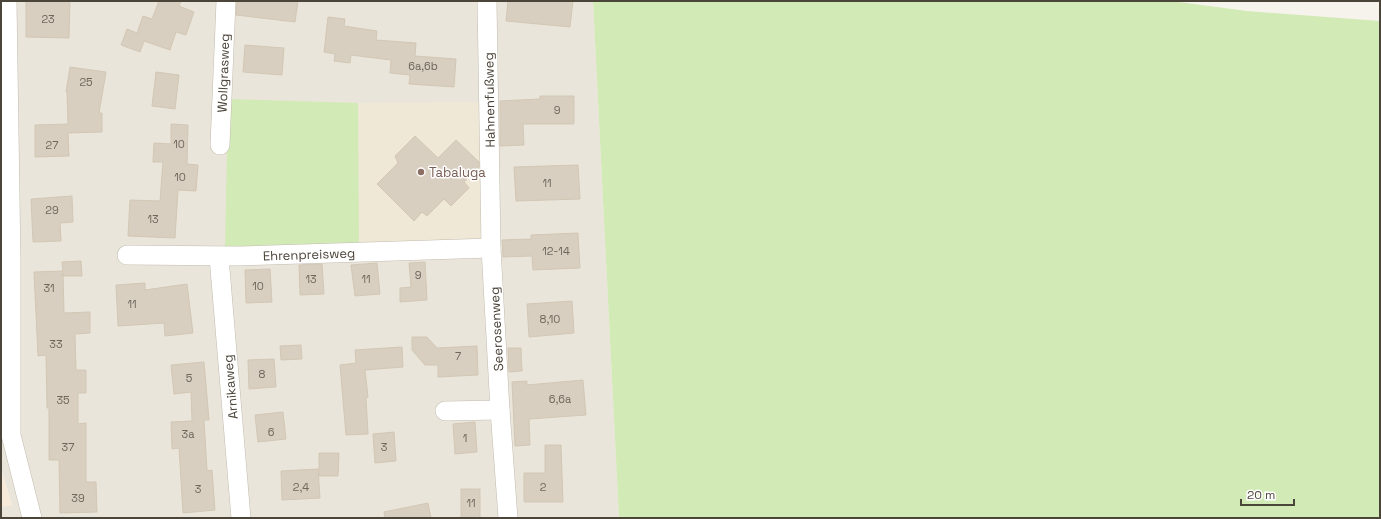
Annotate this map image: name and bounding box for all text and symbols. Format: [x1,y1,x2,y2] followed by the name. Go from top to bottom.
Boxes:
[41,12,55,26] house number: 23
[214,33,233,113] street label: Wollgrasweg
[480,52,499,148] street label: Hahnenfußweg
[408,59,438,73] house number: 6a,6b
[79,75,93,89] house number: 25
[554,103,561,117] house number: 9
[173,137,185,151] house number: 10
[46,138,58,152] house number: 27
[429,164,486,181] place label: Tabaluga
[416,167,426,177] marker: Tabaluga
[174,170,186,184] house number: 10
[542,176,552,190] house number: 11
[45,203,59,217] house number: 29
[147,212,159,226] house number: 13
[262,244,356,265] street label: Ehrenpreisweg
[542,244,570,258] house number: 12-14
[415,268,422,282] house number: 9
[305,272,317,286] house number: 13
[361,272,371,286] house number: 11
[252,279,264,293] house number: 10
[43,281,55,295] house number: 31
[486,286,507,372] street label: Seerosenweg
[127,297,137,311] house number: 11
[540,312,560,326] house number: 8,10
[49,337,63,351] house number: 33
[455,349,461,363] house number: 7
[219,354,242,420] street label: Arnikaweg
[259,367,266,381] house number: 8
[186,371,193,385] house number: 5
[549,392,572,406] house number: 6,6a
[56,393,70,407] house number: 35
[268,425,275,439] house number: 6
[182,427,195,441] house number: 3a
[463,431,467,445] house number: 1
[62,440,74,454] house number: 37
[381,440,388,454] house number: 3
[293,480,309,494] house number: 2,4
[540,480,547,494] house number: 2
[1241,481,1294,507] scale bar
[195,482,202,496] house number: 3
[1247,487,1275,503] text: 20 m
[71,491,85,505] house number: 39
[466,496,476,510] house number: 11

